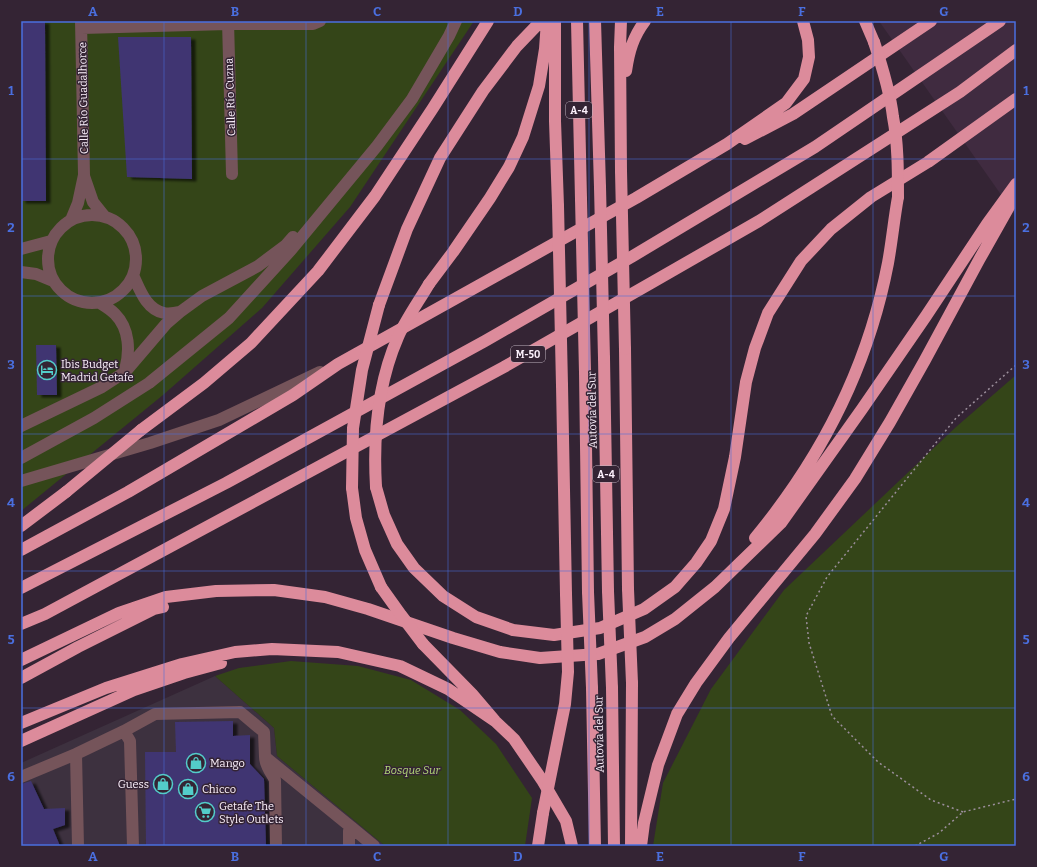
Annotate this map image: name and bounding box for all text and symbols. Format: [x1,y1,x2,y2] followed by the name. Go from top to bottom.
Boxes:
[88,4,98,19] text: A
[231,4,239,19] text: B
[373,4,381,19] text: C
[513,4,523,19] text: D
[656,4,664,19] text: E
[798,4,806,19] text: F
[939,4,949,19] text: G
[76,42,91,154] street label: Calle Río Guadalhorce
[223,58,238,136] street label: Calle Río Cuzna
[8,83,14,98] text: 1
[1023,83,1029,98] text: 1
[566,102,592,118] road number: A-4
[7,220,15,235] text: 2
[1022,220,1030,235] text: 2
[511,346,545,362] road number: M-50
[7,357,15,372] text: 3
[1022,357,1030,372] text: 3
[61,358,134,384] place label: Ibis Budget Madrid Getafe
[36,359,58,381] hotel icon: Ibis Budget Madrid Getafe
[585,371,600,449] street label: Autovía del Sur
[593,466,619,482] road number: A-4
[7,495,15,510] text: 4
[1022,495,1030,510] text: 4
[7,632,15,647] text: 5
[1022,632,1030,647] text: 5
[592,695,607,773] street label: Autovía del Sur
[185,752,207,774] shop icon: Mango
[210,757,245,770] place label: Mango
[384,764,441,777] park label: Bosque Sur
[7,769,15,784] text: 6
[1022,769,1030,784] text: 6
[152,773,174,795] shop icon: Guess
[118,778,149,791] place label: Guess
[177,778,199,800] shop icon: Chicco
[202,783,236,796] place label: Chicco
[219,800,284,826] place label: Getafe The Style Outlets
[194,801,216,823] supermarket icon: Getafe The Style Outlets
[88,849,98,864] text: A
[231,849,239,864] text: B
[373,849,381,864] text: C
[513,849,523,864] text: D
[656,849,664,864] text: E
[798,849,806,864] text: F
[939,849,949,864] text: G

